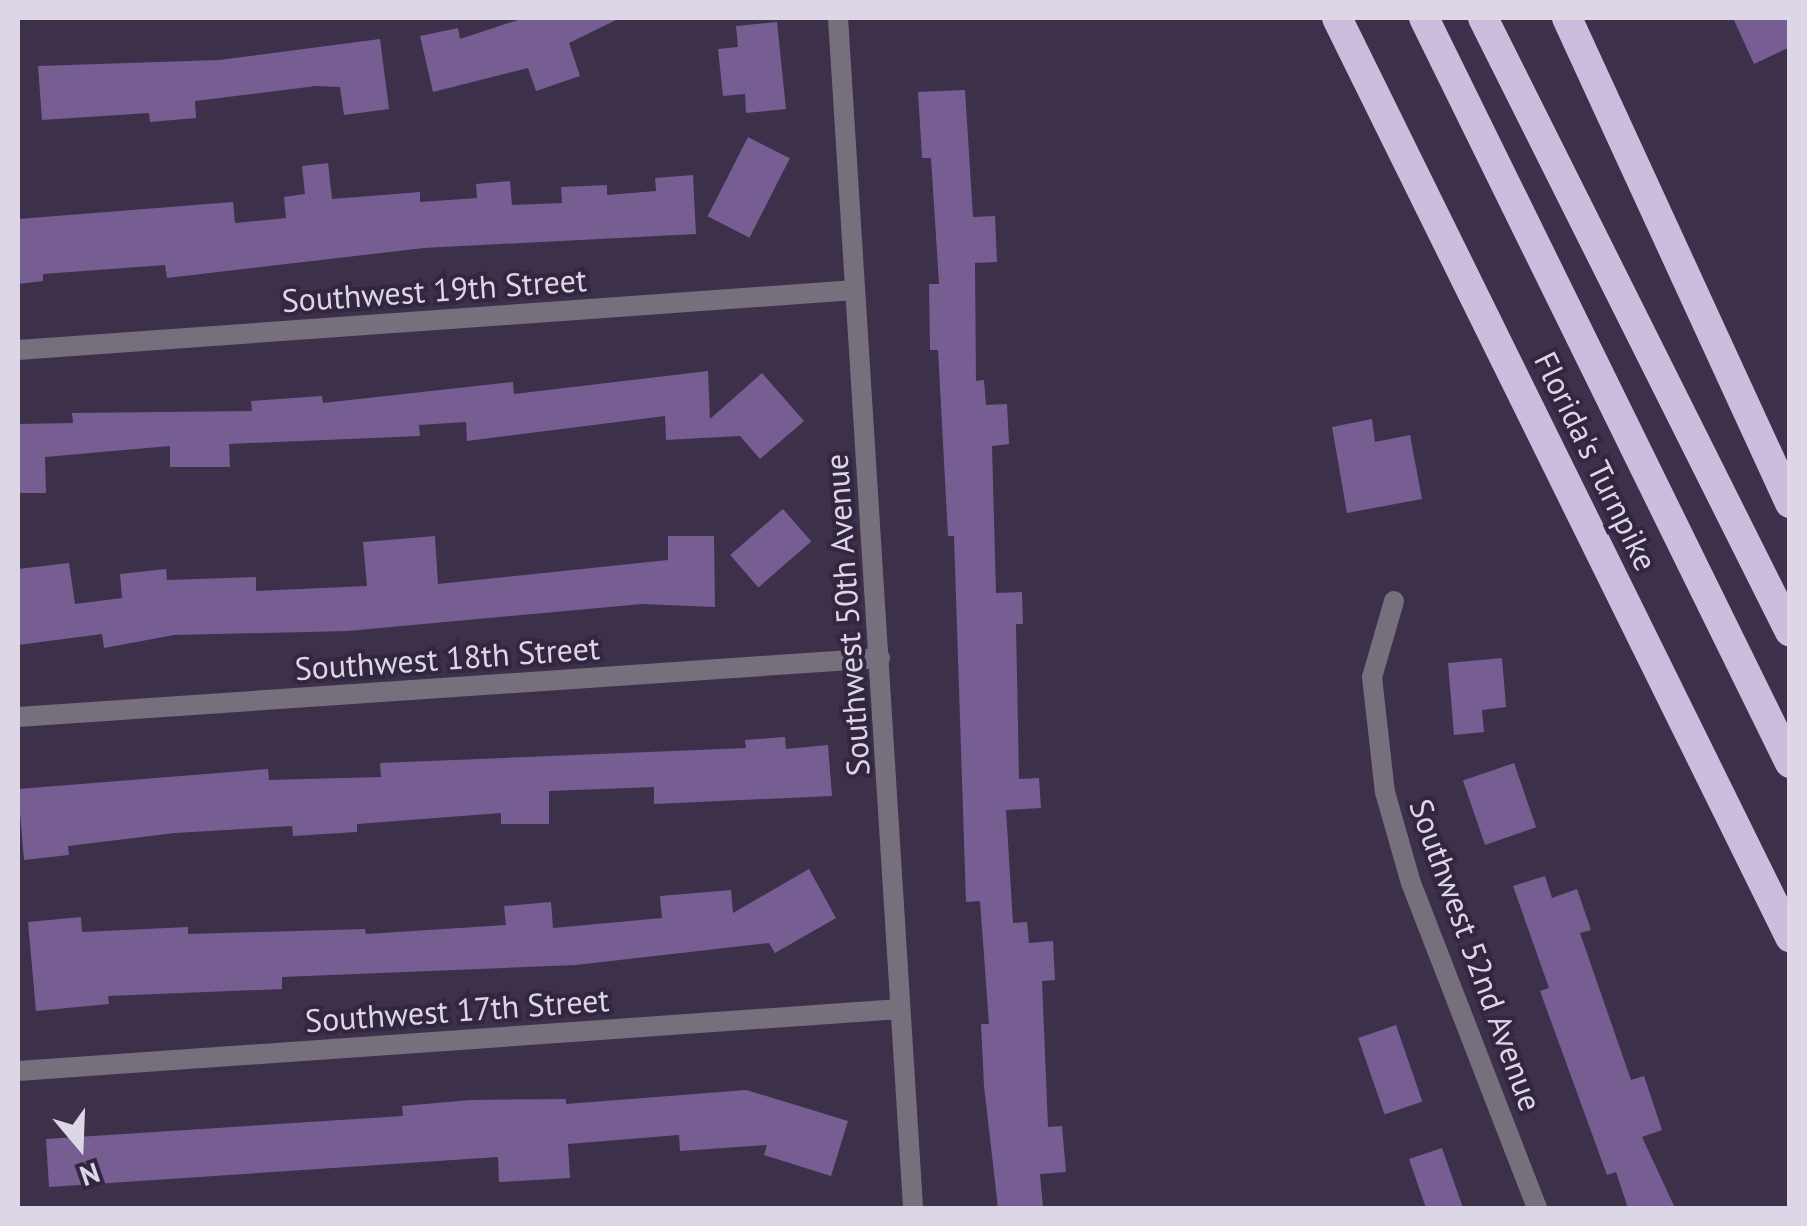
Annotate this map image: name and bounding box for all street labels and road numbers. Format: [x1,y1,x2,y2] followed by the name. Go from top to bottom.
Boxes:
[280,260,588,320] street label: Southwest 19th Street
[1526,345,1666,577] street label: Florida's Turnpike
[817,452,877,778] street label: Southwest 50th Avenue
[293,628,601,688] street label: Southwest 18th Street
[1402,793,1550,1117] street label: Southwest 52nd Avenue
[304,980,610,1040] street label: Southwest 17th Street

